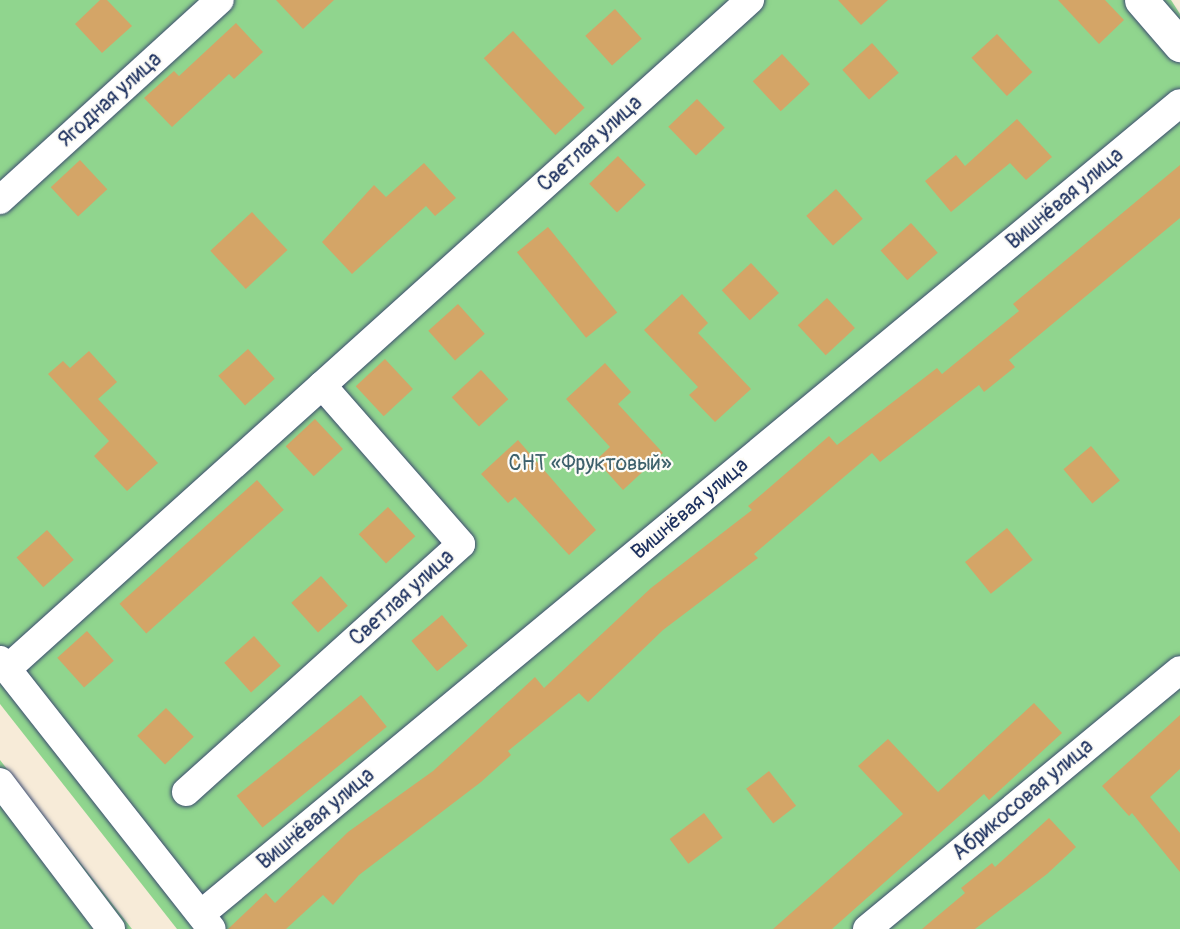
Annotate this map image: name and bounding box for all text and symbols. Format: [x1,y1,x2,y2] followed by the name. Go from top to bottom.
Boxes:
[53,47,167,153] street label: Ягодная улица
[533,91,647,197] street label: Светлая улица
[1001,143,1129,255] street label: Вишнёвая улица
[508,451,672,477] park label: СНТ «Фруктовый»
[626,453,754,565] street label: Вишнёвая улица
[345,545,459,651] street label: Светлая улица
[948,734,1098,866] street label: Абрикосовая улица
[252,763,380,875] street label: Вишнёвая улица

